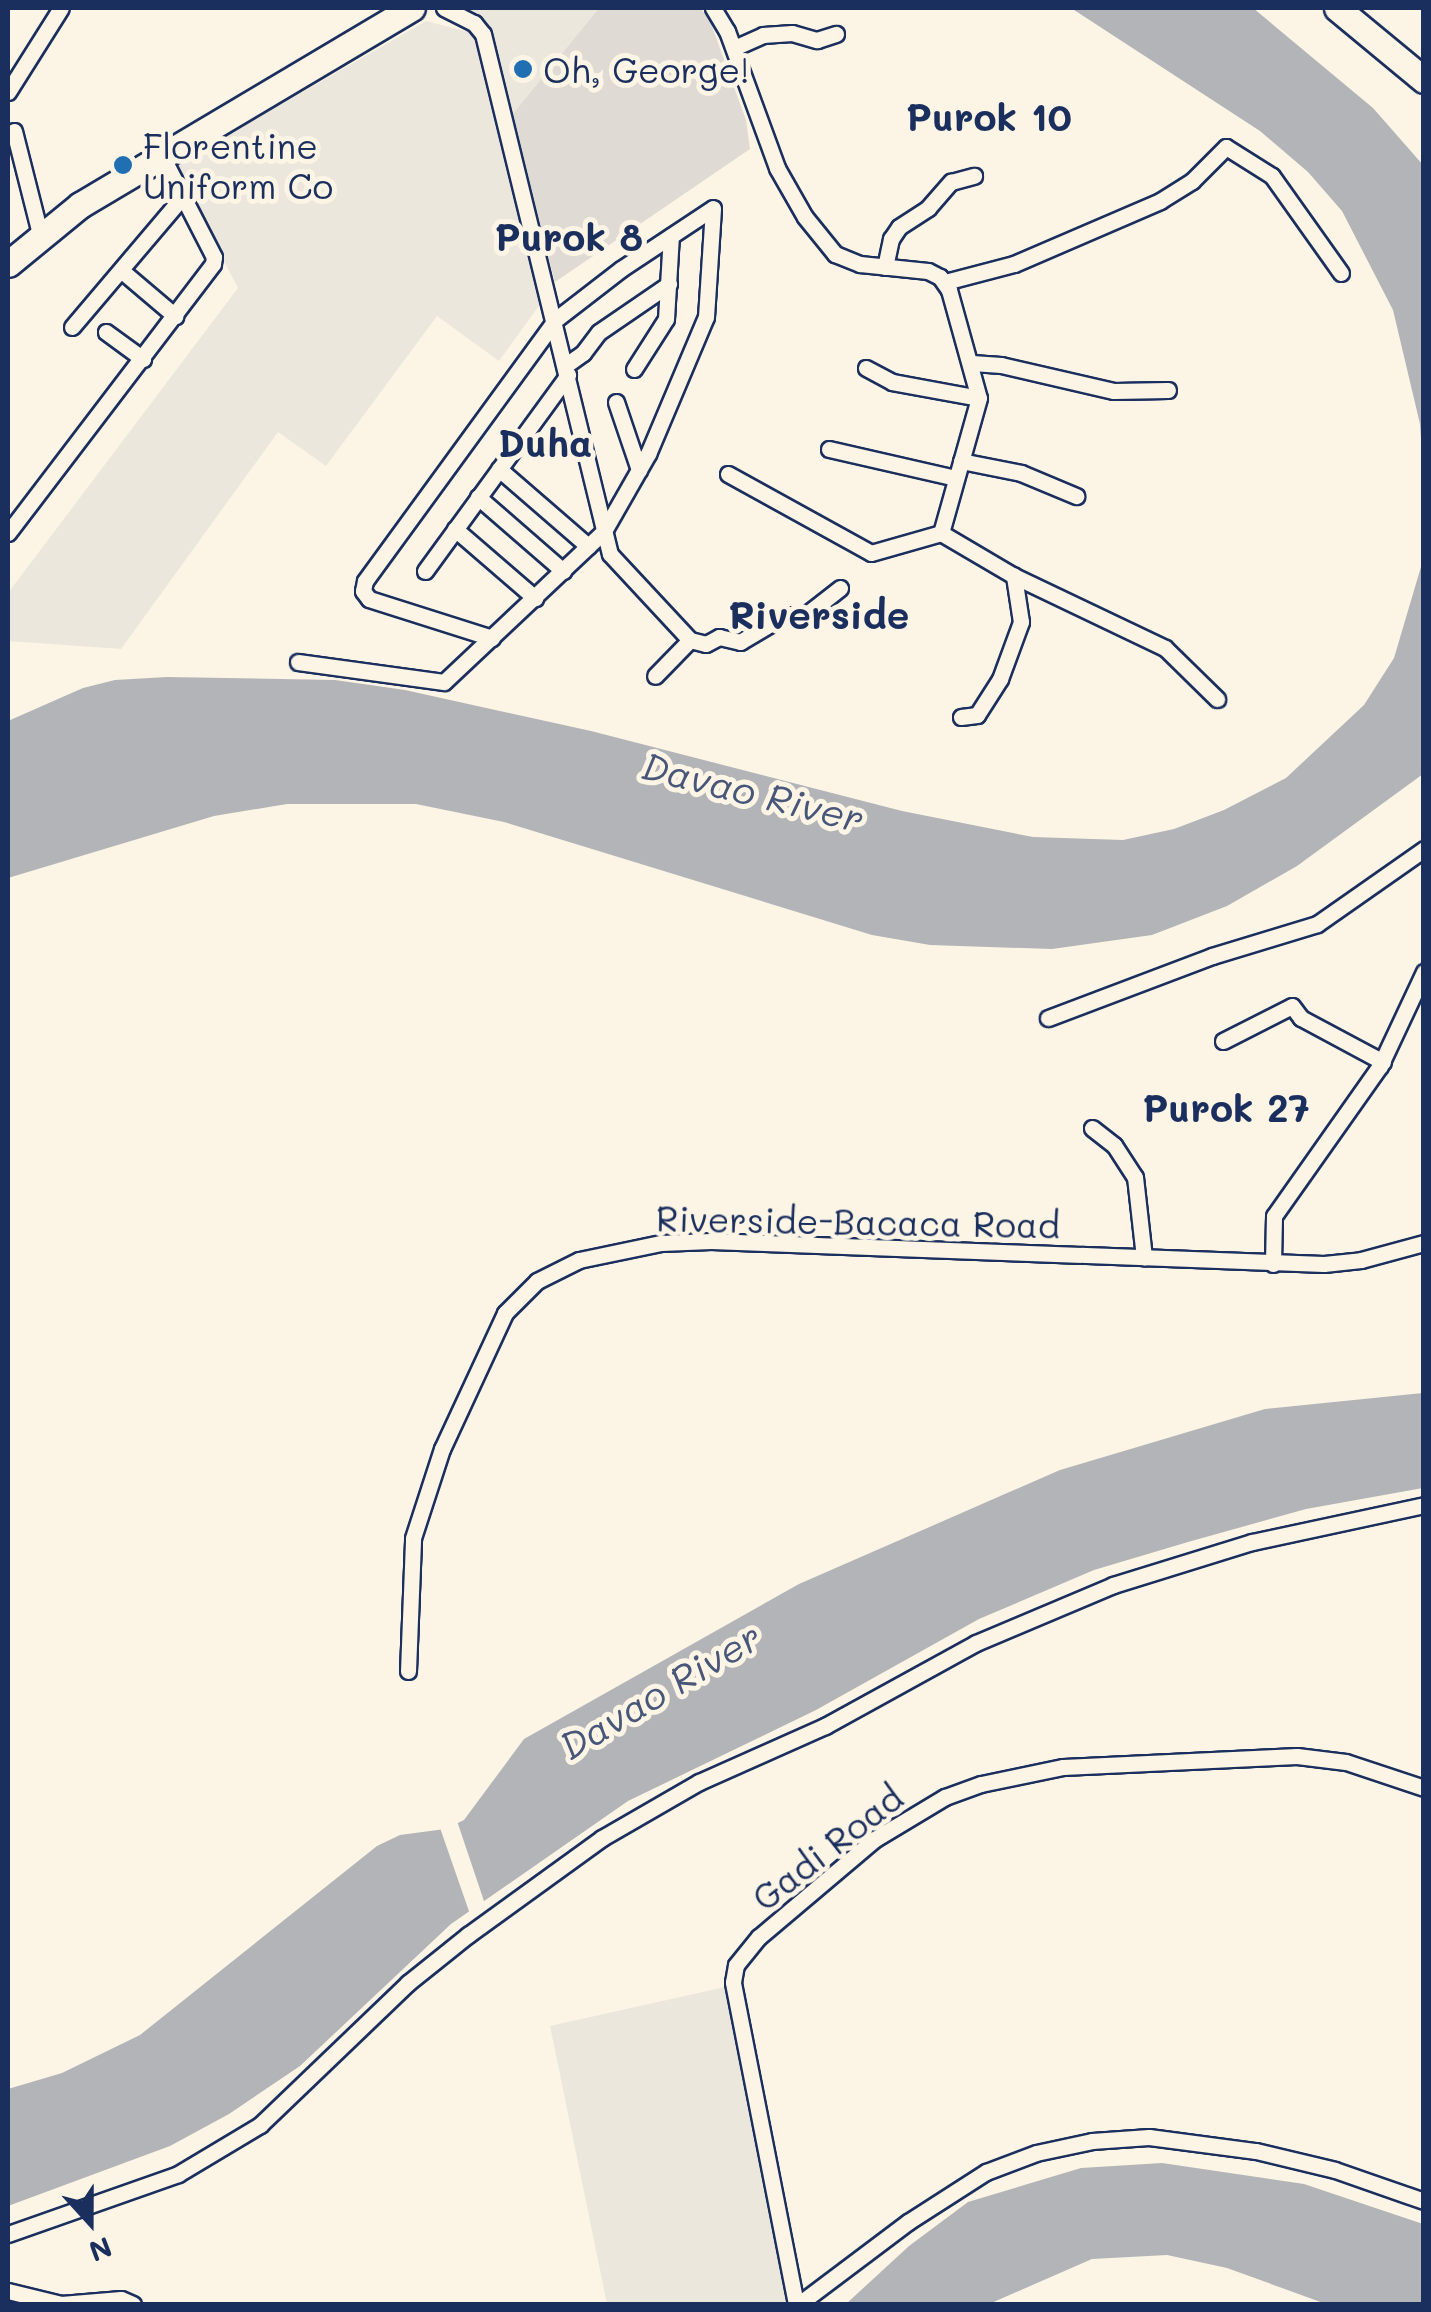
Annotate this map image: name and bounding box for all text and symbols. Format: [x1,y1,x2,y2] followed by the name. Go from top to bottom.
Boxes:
[543,48,749,90] place label: Oh, George!
[512,58,534,80] marker: Oh, George!
[906,94,1072,140] district label: Purok 10
[143,124,333,206] place label: Florentine Uniform Co
[112,154,134,176] marker: Florentine Uniform Co
[495,214,643,260] district label: Purok 8
[498,420,592,466] district label: Duha
[729,592,909,638] district label: Riverside
[637,742,869,842] water label: Davao River
[1142,1085,1310,1131] district label: Purok 27
[656,1196,1060,1246] street label: Riverside-Bacaca Road
[551,1613,769,1769] water label: Davao River
[744,1775,910,1919] street label: Gadi Road
[40,2172,140,2272] north arrow
[84,2229,117,2271] text: N

